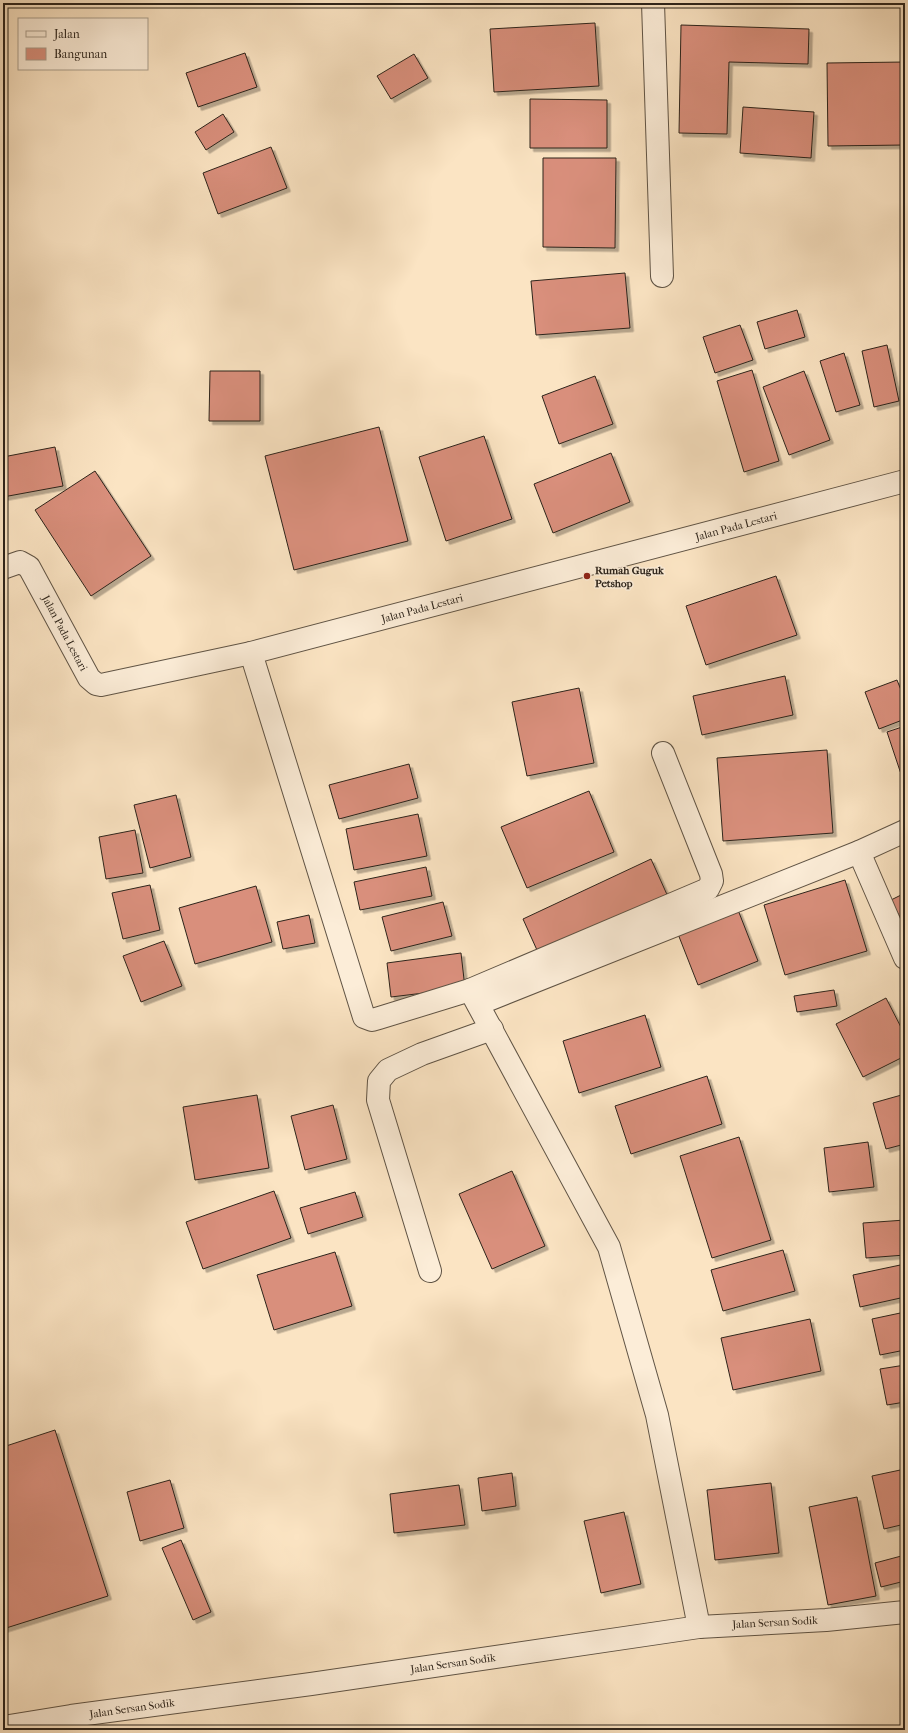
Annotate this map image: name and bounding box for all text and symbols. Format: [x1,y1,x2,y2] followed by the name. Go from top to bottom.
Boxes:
[18,18,148,70] legend
[53,27,80,41] text: Jalan
[54,47,107,61] text: Bangunan
[693,509,779,544] street label: Jalan Pada Lestari
[595,564,664,590] place label: Rumah Guguk Petshop
[582,571,592,581] marker: Rumah Guguk Petshop
[379,591,465,626] street label: Jalan Pada Lestari
[39,592,90,674] street label: Jalan Pada Lestari
[731,1614,818,1631] street label: Jalan Sersan Sodik
[409,1651,497,1676] street label: Jalan Sersan Sodik
[88,1696,176,1721] street label: Jalan Sersan Sodik

